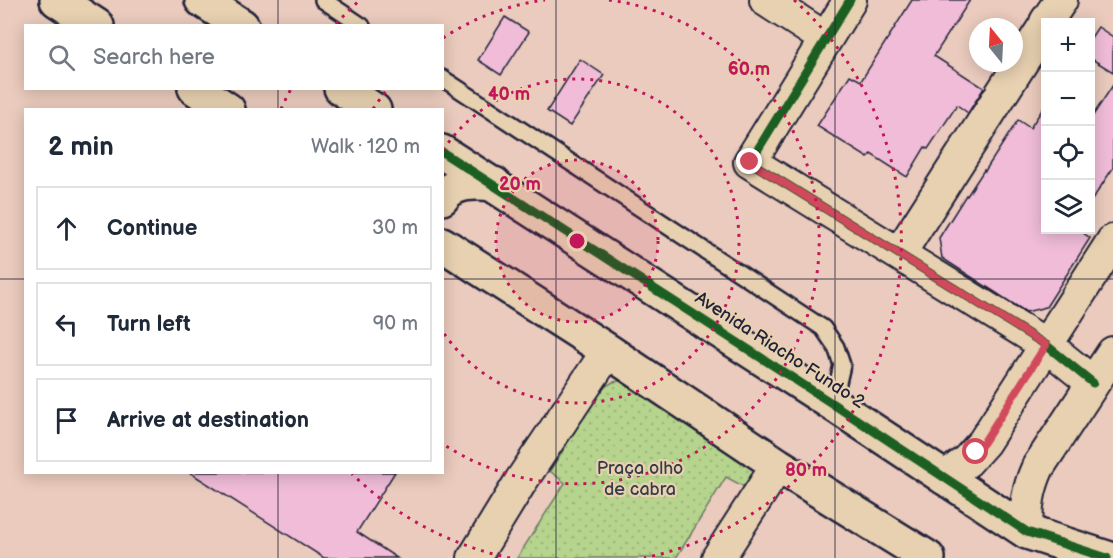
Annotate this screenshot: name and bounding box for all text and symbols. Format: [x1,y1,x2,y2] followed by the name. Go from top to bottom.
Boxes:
[969,18,1023,72] north arrow
[1041,18,1095,234] map controls
[1041,18,1095,72] button: +
[24,24,444,90] search box
[45,41,78,74] icon: search
[93,44,215,71] text: Search here
[728,59,770,80] text: 60 m
[1041,72,1095,126] button: −
[488,84,530,105] text: 40 m
[1041,126,1095,180] button: locate
[48,132,114,163] text: 2 min
[311,135,420,159] text: Walk · 120 m
[736,148,762,174] route end
[499,174,541,195] text: 20 m
[1041,180,1095,234] button: layers
[50,212,83,245] icon: ahead
[107,215,197,242] text: Continue
[372,216,418,240] text: 30 m
[567,231,587,251] centre of rings
[691,287,869,413] street label: Avenida Riacho Fundo 2
[50,308,83,341] icon: left
[107,311,191,338] text: Turn left
[373,312,418,336] text: 90 m
[50,404,83,437] icon: arrive
[107,407,309,434] text: Arrive at destination
[962,438,988,464] route start
[597,458,683,500] park label: Praça olho de cabra
[785,460,827,481] text: 80 m

